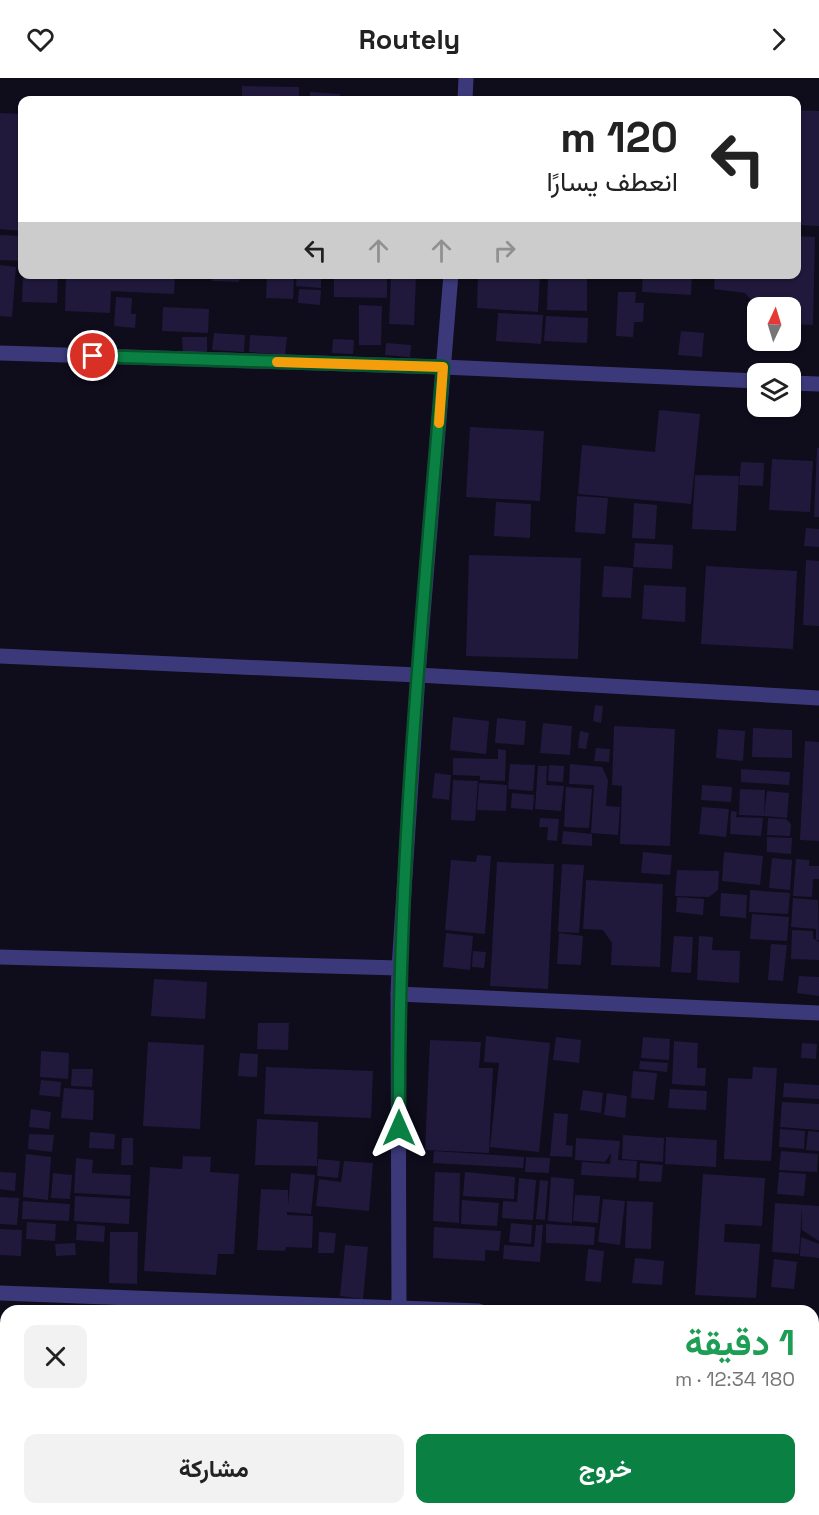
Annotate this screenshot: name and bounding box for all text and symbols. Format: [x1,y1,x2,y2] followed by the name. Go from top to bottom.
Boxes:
[359,22,460,57] text: Routely
[24,23,57,56] icon: heart
[762,23,795,56] icon: forward
[560,111,678,164] text: 120 m
[699,120,777,198] icon: left
[546,164,678,199] text: انعطف يسارًا
[299,234,332,267] icon: left
[362,234,395,267] icon: ahead
[425,234,458,267] icon: ahead
[488,234,521,267] icon: right
[747,297,801,351] north arrow
[747,297,801,417] map controls
[67,330,118,381] pin
[76,339,109,372] icon: arrive
[747,363,801,417] button: layers
[367,1096,431,1160] position arrow
[685,1320,795,1366] text: 1 دقيقة
[24,1325,87,1388] button: close
[675,1366,795,1392] text: 180 m · 12:34
[24,1434,404,1503] button: مشاركة
[416,1434,795,1503] button: خروج

